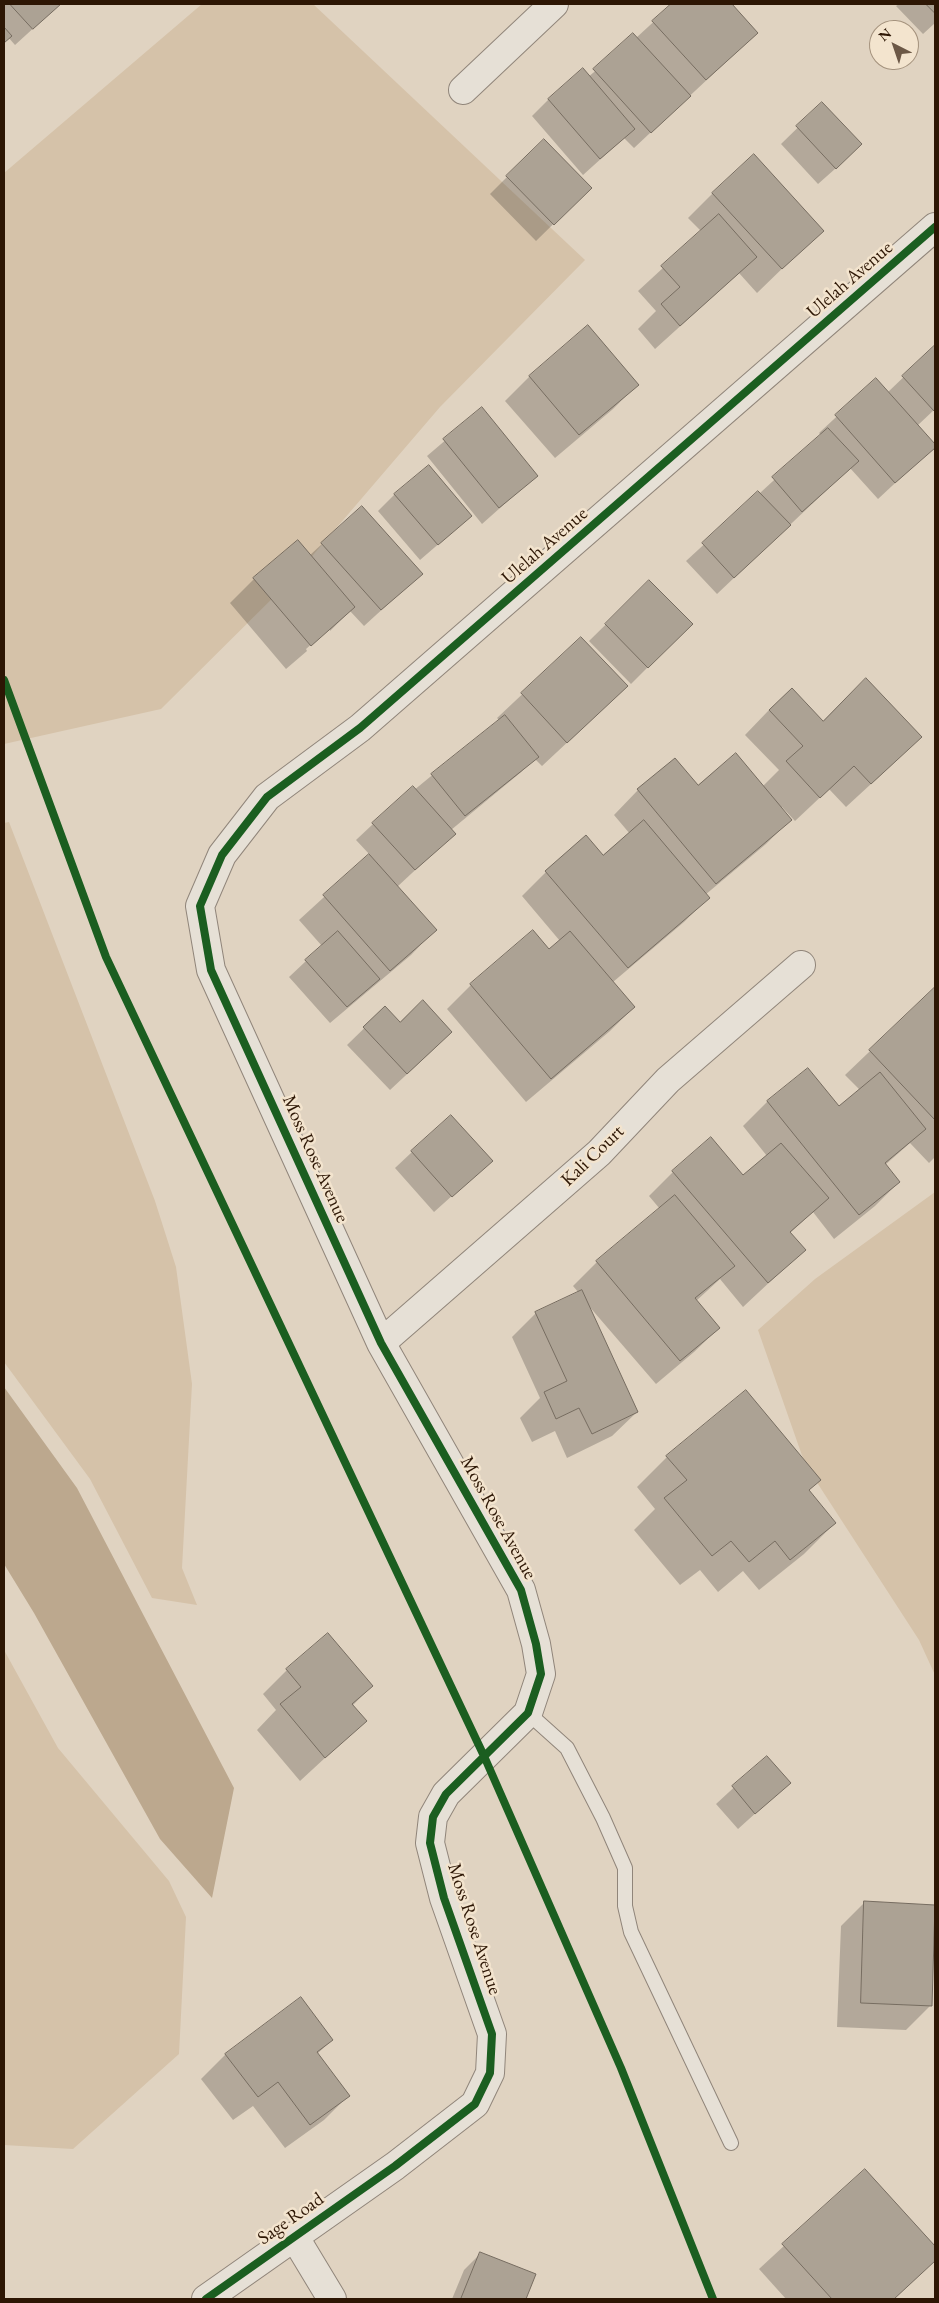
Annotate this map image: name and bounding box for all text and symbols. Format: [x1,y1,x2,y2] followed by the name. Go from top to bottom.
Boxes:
[869,20,919,70] north arrow
[875,24,895,45] text: N
[802,237,898,323] street label: Ulelah Avenue
[497,503,593,589] street label: Ulelah Avenue
[277,1092,353,1226] street label: Moss Rose Avenue
[557,1120,629,1192] street label: Kali Court
[455,1453,541,1583] street label: Moss Rose Avenue
[442,1860,506,1998] street label: Moss Rose Avenue
[253,2188,329,2250] street label: Sage Road

